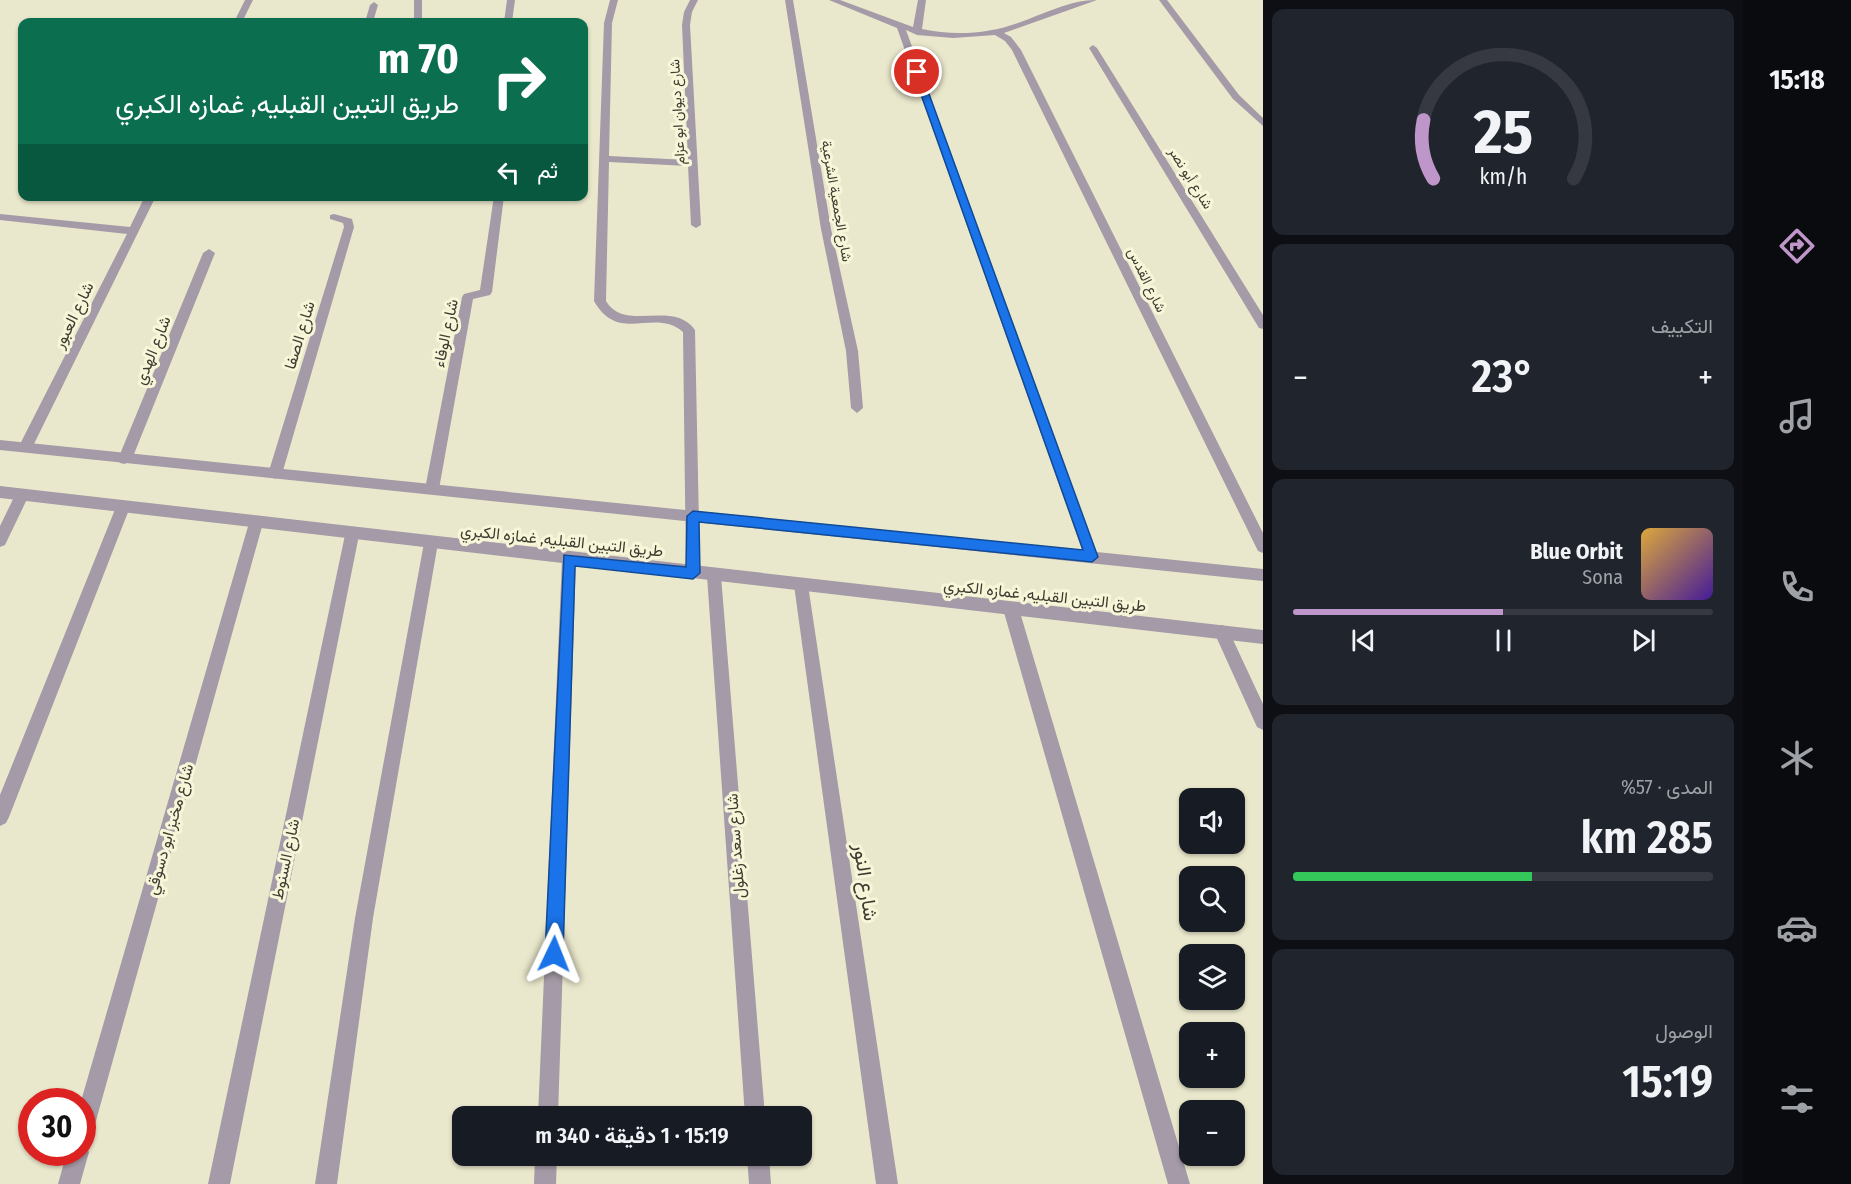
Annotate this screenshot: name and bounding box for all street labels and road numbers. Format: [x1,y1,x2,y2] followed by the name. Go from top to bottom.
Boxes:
[666,59,691,165] street label: شارع ديوان ابو عزام
[815,139,856,263] street label: شارع الجمعية الشرعية
[1163,143,1216,213] street label: شارع أبو نصر
[1122,245,1169,316] street label: شارع القدس
[49,279,99,353] street label: شارع العبور
[429,297,464,369] street label: شارع الوفاء
[280,299,321,372] street label: شارع الصفا
[130,313,178,389] street label: شارع الهدي
[459,520,664,565] street label: طريق التبين القبليه, غمازه الكبري
[942,575,1147,620] street label: طريق التبين القبليه, غمازه الكبري
[142,762,201,898] street label: شارع مخبز ابو دسوقي
[722,793,751,899] street label: شارع سعد زغلول
[268,817,305,902] street label: شارع السنوط
[847,841,883,922] street label: شارع النور

